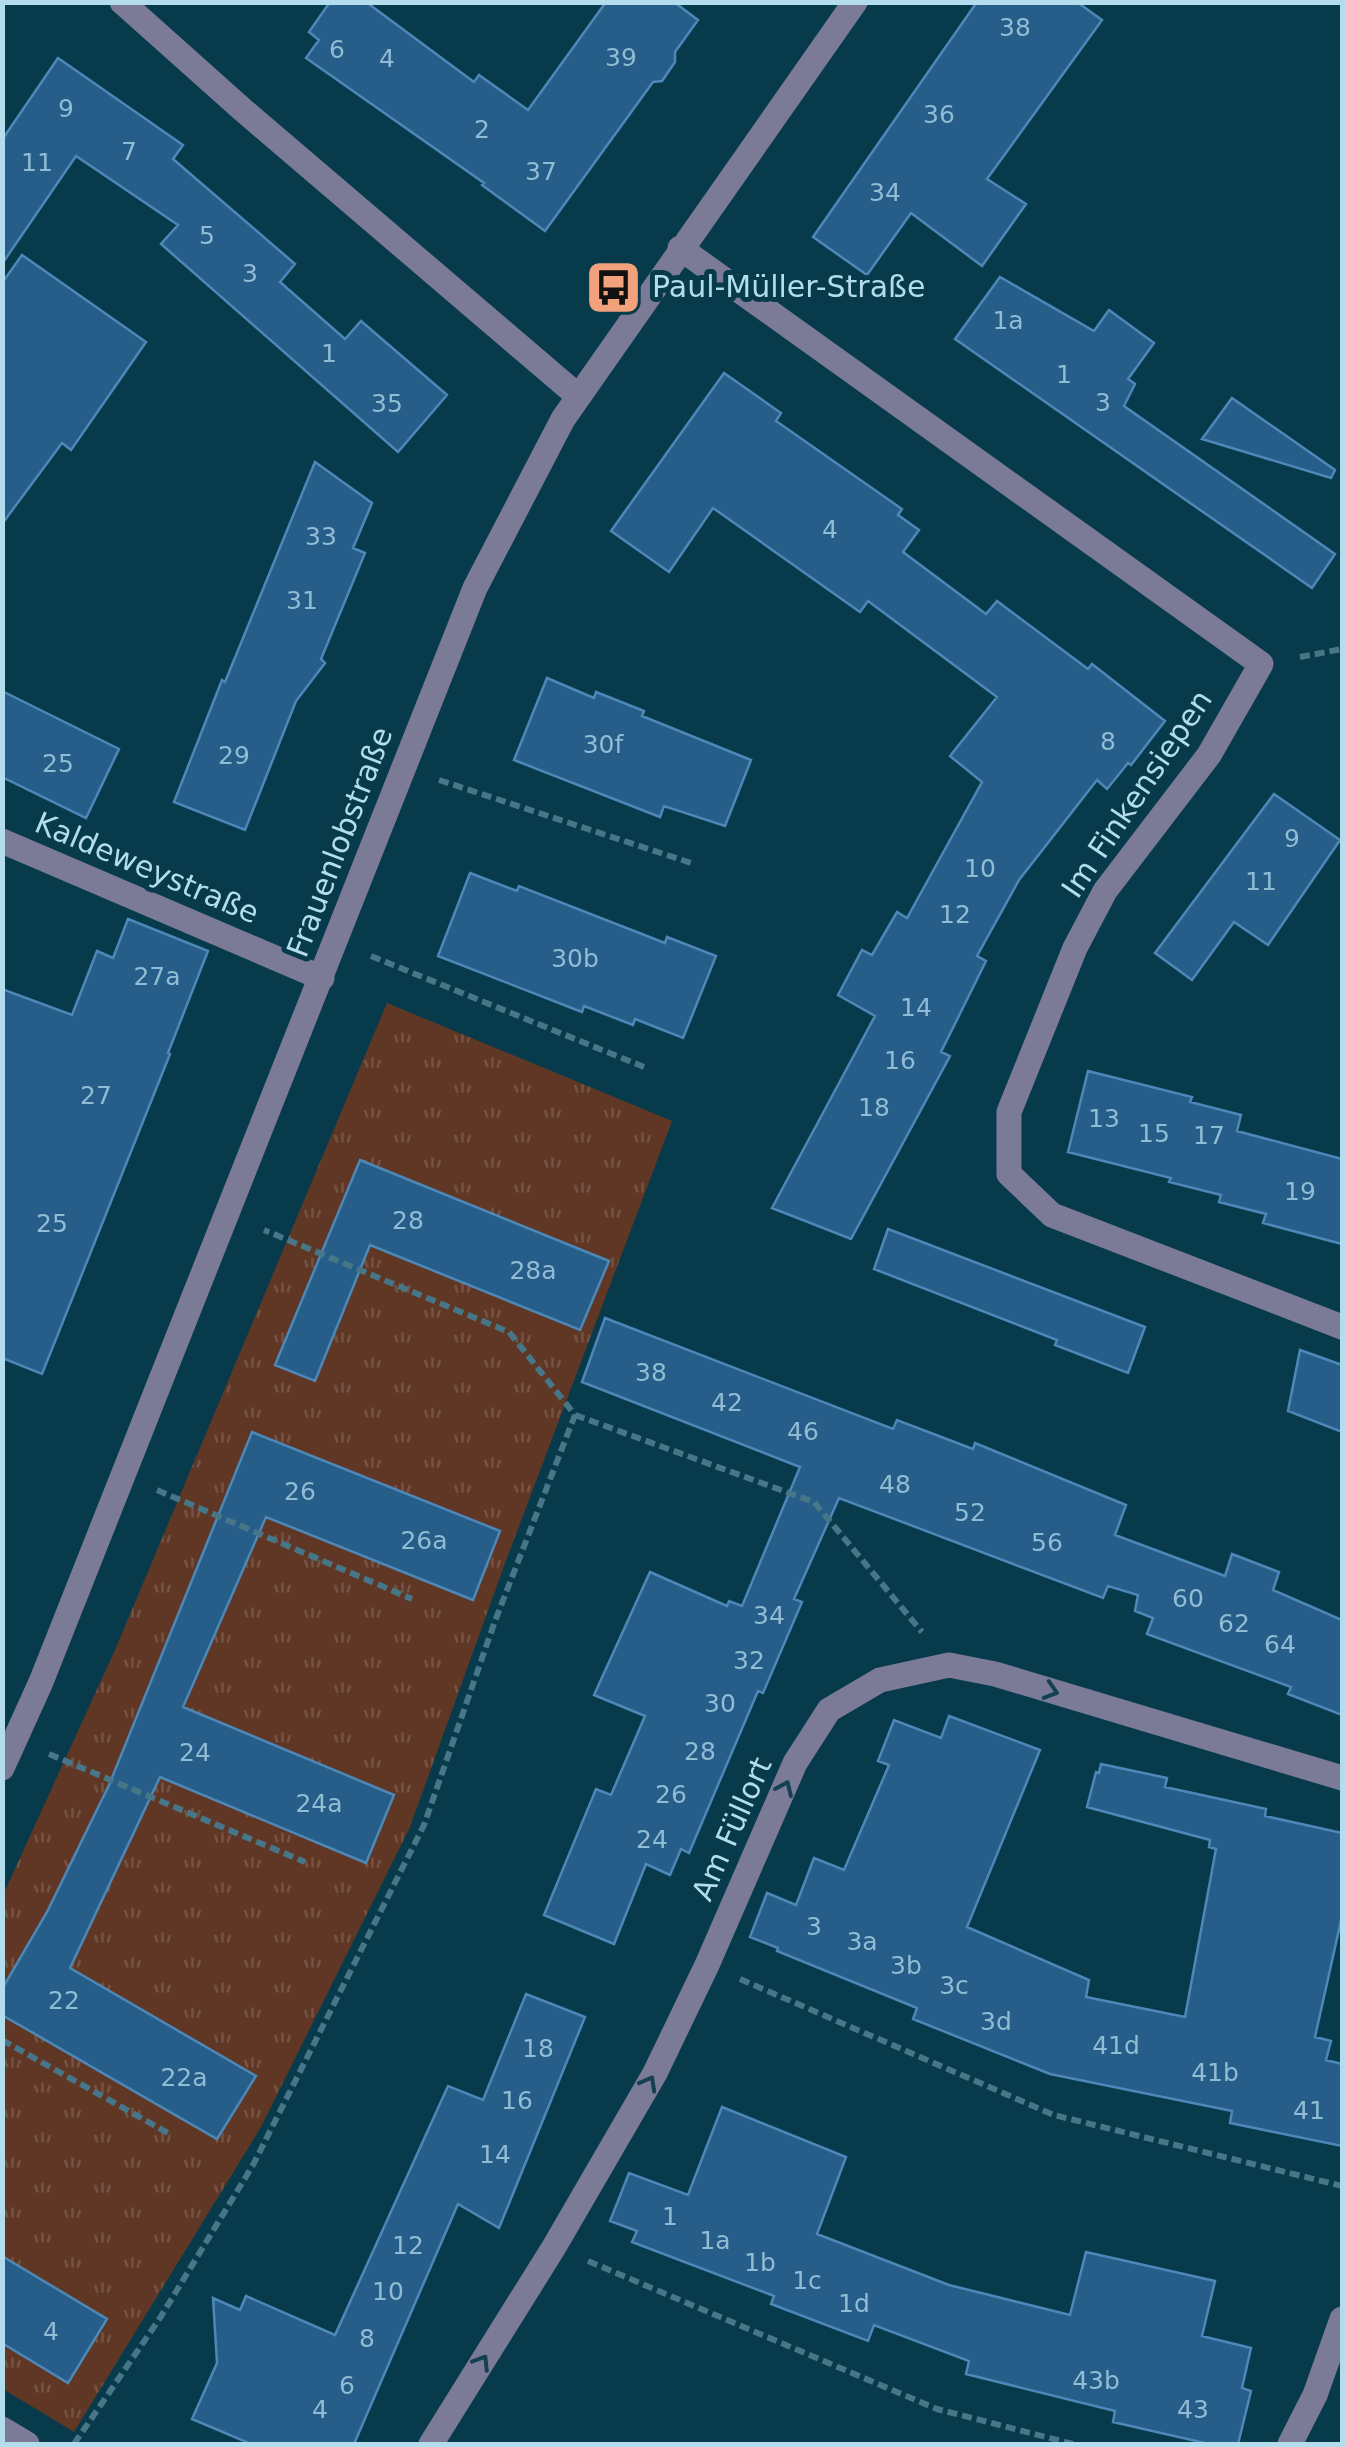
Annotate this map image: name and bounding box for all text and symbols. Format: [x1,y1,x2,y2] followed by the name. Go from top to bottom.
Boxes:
[999,13,1031,42] house number: 38
[329,35,345,64] house number: 6
[605,43,637,72] house number: 39
[379,44,395,73] house number: 4
[58,94,74,123] house number: 9
[923,100,955,129] house number: 36
[474,115,490,144] house number: 2
[121,137,137,166] house number: 7
[21,148,53,177] house number: 11
[525,157,557,186] house number: 37
[869,178,901,207] house number: 34
[199,221,215,250] house number: 5
[583,257,643,317] bus stop icon: Paul-Müller-Straße
[242,259,258,288] house number: 3
[652,269,925,304] place label: Paul-Müller-Straße
[992,306,1024,335] house number: 1a
[321,339,337,368] house number: 1
[1056,360,1072,389] house number: 1
[1095,388,1111,417] house number: 3
[371,389,403,418] house number: 35
[822,515,838,544] house number: 4
[305,522,337,551] house number: 33
[286,586,318,615] house number: 31
[1054,683,1219,904] street label: Im Finkensiepen
[280,722,399,962] street label: Frauenlobstraße
[1100,727,1116,756] house number: 8
[583,730,624,759] house number: 30f
[218,741,250,770] house number: 29
[42,749,74,778] house number: 25
[30,805,264,930] street label: Kaldeweystraße
[1284,824,1300,853] house number: 9
[964,854,996,883] house number: 10
[1245,867,1277,896] house number: 11
[939,900,971,929] house number: 12
[551,944,599,973] house number: 30b
[133,962,181,991] house number: 27a
[900,993,932,1022] house number: 14
[884,1046,916,1075] house number: 16
[80,1081,112,1110] house number: 27
[858,1093,890,1122] house number: 18
[1088,1104,1120,1133] house number: 13
[1138,1119,1170,1148] house number: 15
[1193,1121,1225,1150] house number: 17
[1284,1177,1316,1206] house number: 19
[392,1206,424,1235] house number: 28
[36,1209,68,1238] house number: 25
[509,1256,557,1285] house number: 28a
[635,1358,667,1387] house number: 38
[711,1388,743,1417] house number: 42
[787,1417,819,1446] house number: 46
[879,1470,911,1499] house number: 48
[284,1477,316,1506] house number: 26
[954,1498,986,1527] house number: 52
[400,1526,448,1555] house number: 26a
[1031,1528,1063,1557] house number: 56
[1172,1584,1204,1613] house number: 60
[753,1601,785,1630] house number: 34
[1218,1609,1250,1638] house number: 62
[1264,1630,1296,1659] house number: 64
[733,1646,765,1675] house number: 32
[1042,1679,1059,1700] one-way arrow
[704,1689,736,1718] house number: 30
[684,1737,716,1766] house number: 28
[179,1738,211,1767] house number: 24
[684,1752,779,1906] street label: Am Füllort
[655,1780,687,1809] house number: 26
[773,1780,793,1798] one-way arrow
[295,1789,343,1818] house number: 24a
[636,1825,668,1854] house number: 24
[806,1912,822,1941] house number: 3
[846,1927,878,1956] house number: 3a
[890,1951,922,1980] house number: 3b
[939,1971,969,2000] house number: 3c
[48,1986,80,2015] house number: 22
[980,2007,1012,2036] house number: 3d
[1092,2031,1140,2060] house number: 41d
[522,2034,554,2063] house number: 18
[1191,2058,1239,2087] house number: 41b
[160,2063,208,2092] house number: 22a
[637,2076,656,2094] one-way arrow
[501,2086,533,2115] house number: 16
[1293,2096,1325,2125] house number: 41
[479,2140,511,2169] house number: 14
[662,2202,678,2231] house number: 1
[699,2226,731,2255] house number: 1a
[392,2231,424,2260] house number: 12
[744,2248,776,2277] house number: 1b
[792,2266,822,2295] house number: 1c
[372,2277,404,2306] house number: 10
[838,2289,870,2318] house number: 1d
[43,2317,59,2346] house number: 4
[359,2324,375,2353] house number: 8
[470,2355,489,2373] one-way arrow
[1072,2366,1120,2395] house number: 43b
[339,2371,355,2400] house number: 6
[312,2395,328,2424] house number: 4
[1177,2395,1209,2424] house number: 43

